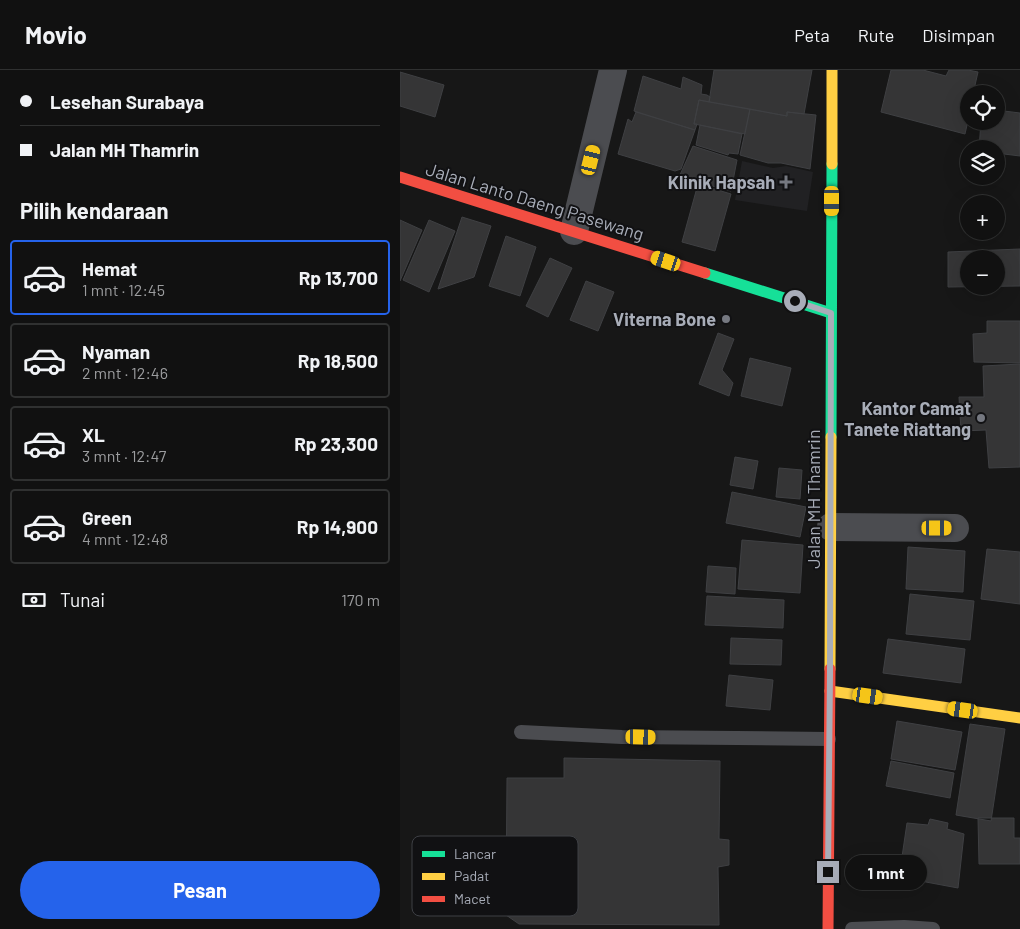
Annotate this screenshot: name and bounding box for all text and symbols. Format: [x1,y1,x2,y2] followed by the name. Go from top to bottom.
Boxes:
[25,20,87,49] text: Movio
[794,24,830,46] text: Peta
[858,24,894,46] text: Rute
[922,24,995,46] text: Disimpan
[960,85,1005,295] map controls
[960,85,1005,130] button: locate
[50,90,204,113] text: Lesehan Surabaya
[50,138,199,161] text: Jalan MH Thamrin
[960,140,1005,185] button: layers
[580,144,601,176] car
[423,157,647,245] street label: Jalan Lanto Daeng Pasewang
[668,171,775,193] place label: Klinik Hapsah
[779,175,793,189] marker: Klinik Hapsah
[824,186,839,216] car
[960,195,1005,240] button: +
[20,197,168,223] text: Pilih kendaraan
[649,249,682,273] car
[960,250,1005,295] button: −
[22,255,67,300] icon: car
[82,257,137,280] text: Hemat
[299,266,378,289] text: Rp 13,700
[82,280,165,299] text: 1 mnt · 12:45
[784,290,806,312] route start
[613,308,716,330] place label: Viterna Bone
[720,313,732,325] marker: Viterna Bone
[22,338,67,383] icon: car
[82,340,150,363] text: Nyaman
[298,349,378,372] text: Rp 18,500
[82,363,168,382] text: 2 mnt · 12:46
[844,397,971,440] place label: Kantor Camat Tanete Riattang
[975,412,987,424] marker: Kantor Camat Tanete Riattang
[22,421,67,466] icon: car
[82,423,105,446] text: XL
[802,429,824,569] street label: Jalan MH Thamrin
[294,432,378,455] text: Rp 23,300
[82,446,166,465] text: 3 mnt · 12:47
[22,504,67,549] icon: car
[82,506,132,529] text: Green
[297,515,378,538] text: Rp 14,900
[922,521,952,536] car
[82,529,168,548] text: 4 mnt · 12:48
[20,586,48,614] icon: cash
[60,588,105,611] text: Tunai
[341,590,380,609] text: 170 m
[852,686,883,706] car
[947,700,978,720] car
[625,729,656,745] car
[412,836,578,916] legend
[454,845,496,862] text: Lancar
[846,854,928,890] callout: 1 mnt
[20,861,380,919] button: Pesan
[817,861,839,883] route end
[867,863,905,882] text: 1 mnt
[454,867,489,884] text: Padat
[454,890,491,907] text: Macet

